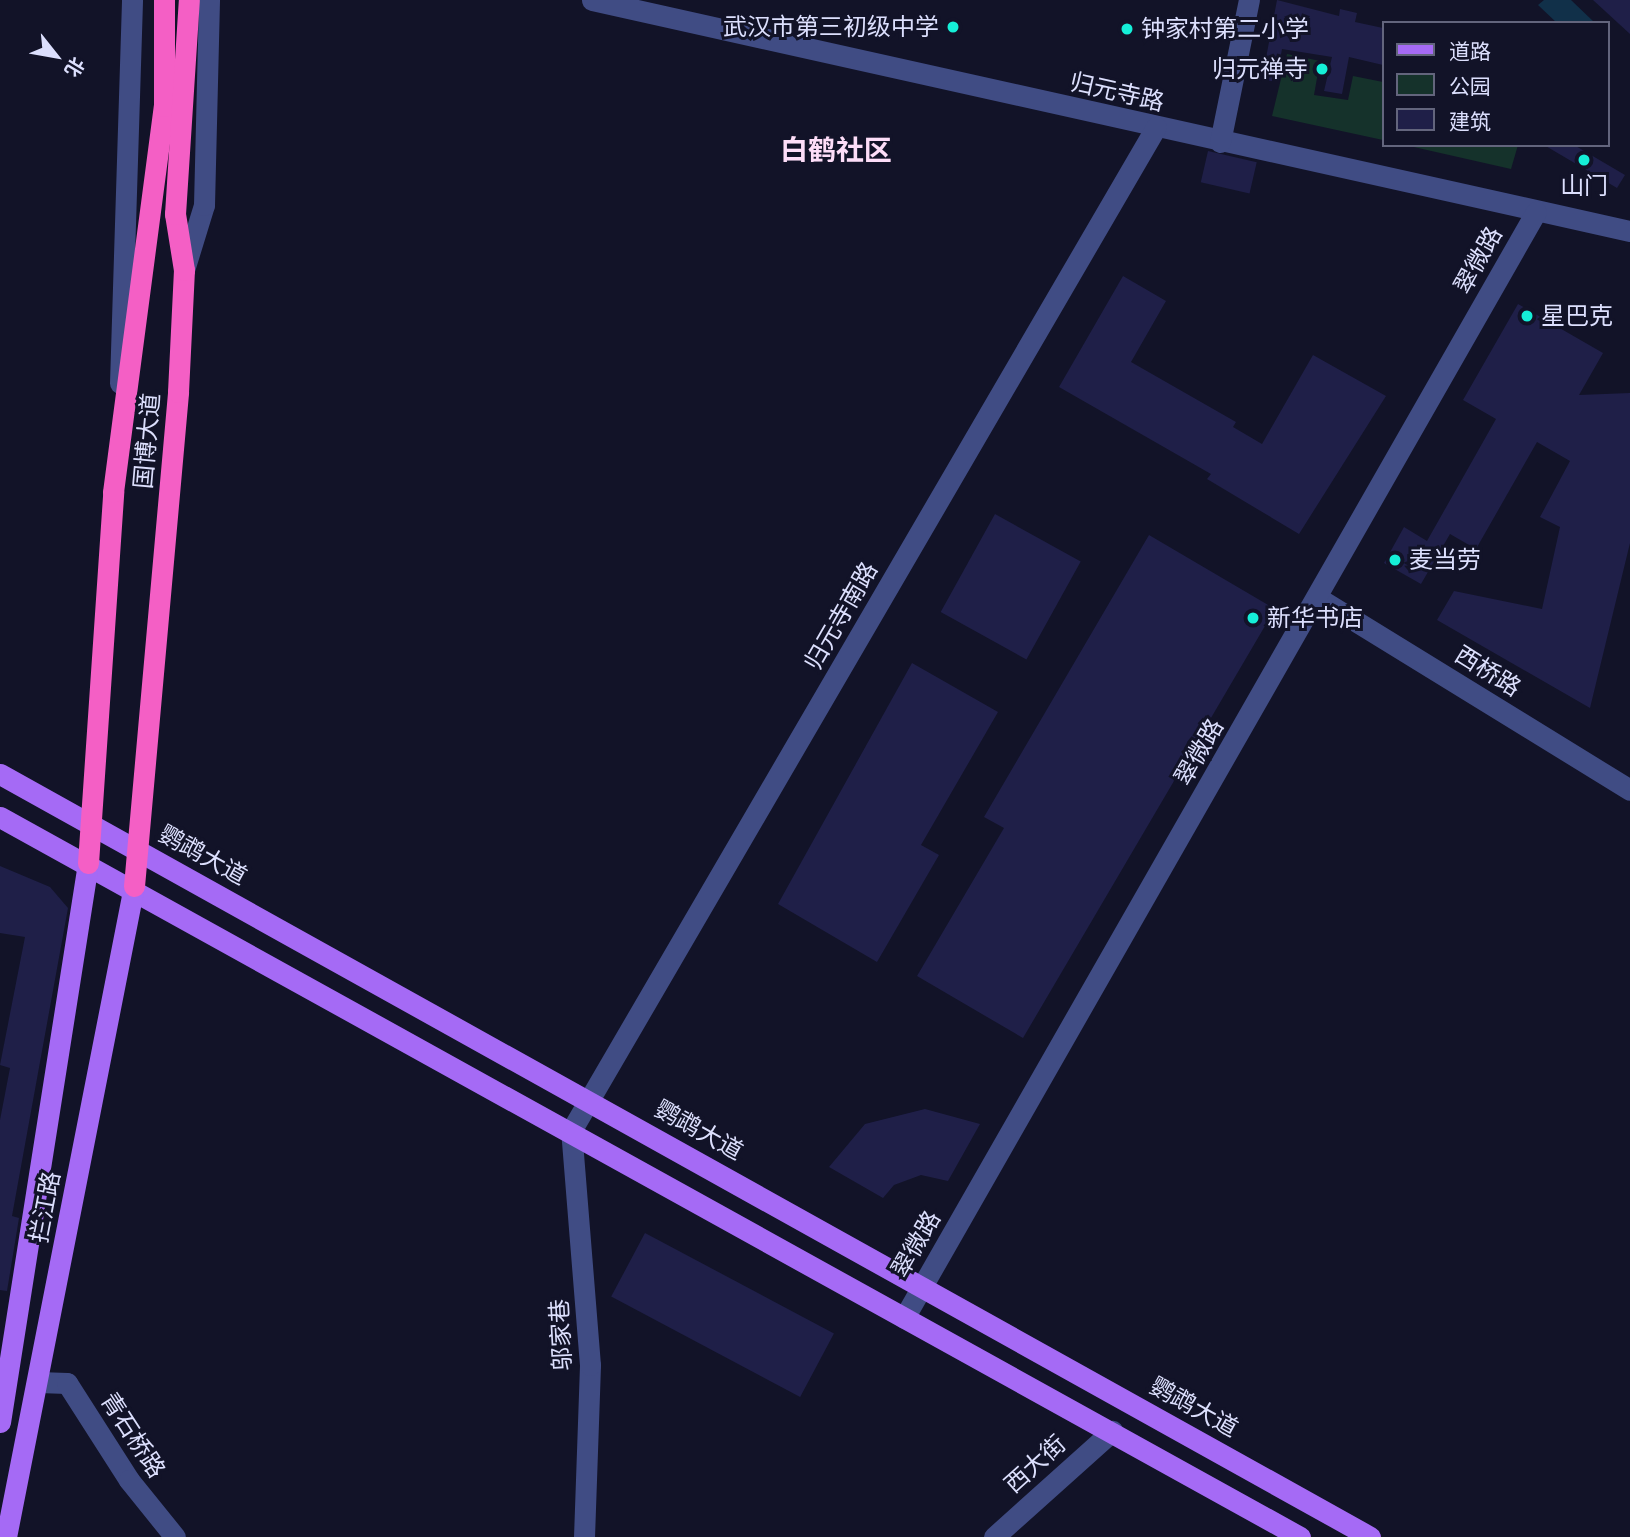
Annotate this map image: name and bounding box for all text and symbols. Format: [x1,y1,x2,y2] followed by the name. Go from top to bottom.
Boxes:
[723,13,939,41] place label: 武汉市第三初级中学
[1141,15,1309,43] place label: 钟家村第二小学
[945,19,961,35] marker: 武汉市第三初级中学
[21,21,91,91] north arrow
[1119,21,1135,37] marker: 钟家村第二小学
[1382,21,1609,147] legend
[1449,39,1491,64] text: 道路
[60,53,89,81] text: 北
[1212,55,1308,83] place label: 归元禅寺
[1314,61,1330,77] marker: 归元禅寺
[1067,67,1167,117] street label: 归元寺路
[1449,74,1491,99] text: 公园
[1449,109,1491,134] text: 建筑
[780,133,892,167] district label: 白鹤社区
[1576,152,1592,168] marker: 山门
[1560,172,1608,200] place label: 山门
[1448,222,1508,298] street label: 翠微路
[1541,302,1613,330] place label: 星巴克
[1519,308,1535,324] marker: 星巴克
[128,392,166,490] street label: 国博大道
[1409,546,1481,574] place label: 麦当劳
[1387,552,1403,568] marker: 麦当劳
[799,557,883,675] street label: 归元寺南路
[1267,604,1363,632] place label: 新华书店
[1245,610,1261,626] marker: 新华书店
[1450,640,1526,702] street label: 西桥路
[1169,714,1229,790] street label: 翠微路
[154,819,252,891] street label: 鹦鹉大道
[650,1094,748,1166] street label: 鹦鹉大道
[24,1169,66,1245] street label: 拦江路
[886,1206,946,1282] street label: 翠微路
[545,1298,577,1372] street label: 邬家巷
[1145,1371,1243,1443] street label: 鹦鹉大道
[95,1387,171,1483] street label: 青石桥路
[999,1429,1071,1499] street label: 西大街

